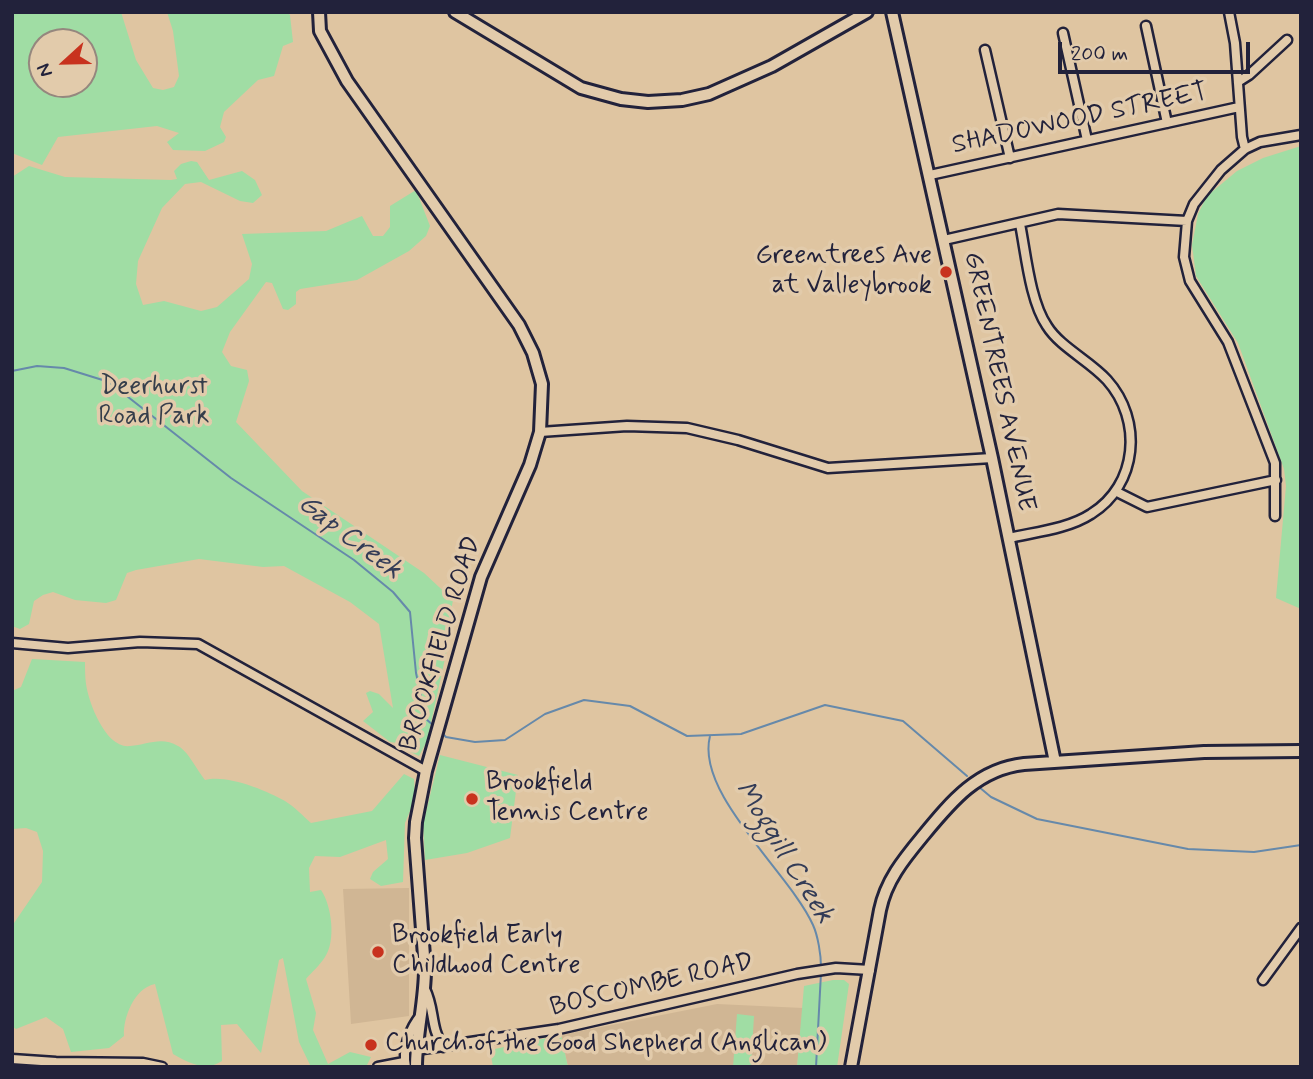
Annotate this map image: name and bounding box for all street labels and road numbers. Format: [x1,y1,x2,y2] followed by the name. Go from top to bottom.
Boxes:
[949,78,1211,162] street label: SHADOWOOD STREET
[955,249,1041,515] street label: GREENTREES AVENUE
[394,533,490,755] street label: BROOKFIELD ROAD
[547,947,757,1025] street label: BOSCOMBE ROAD

